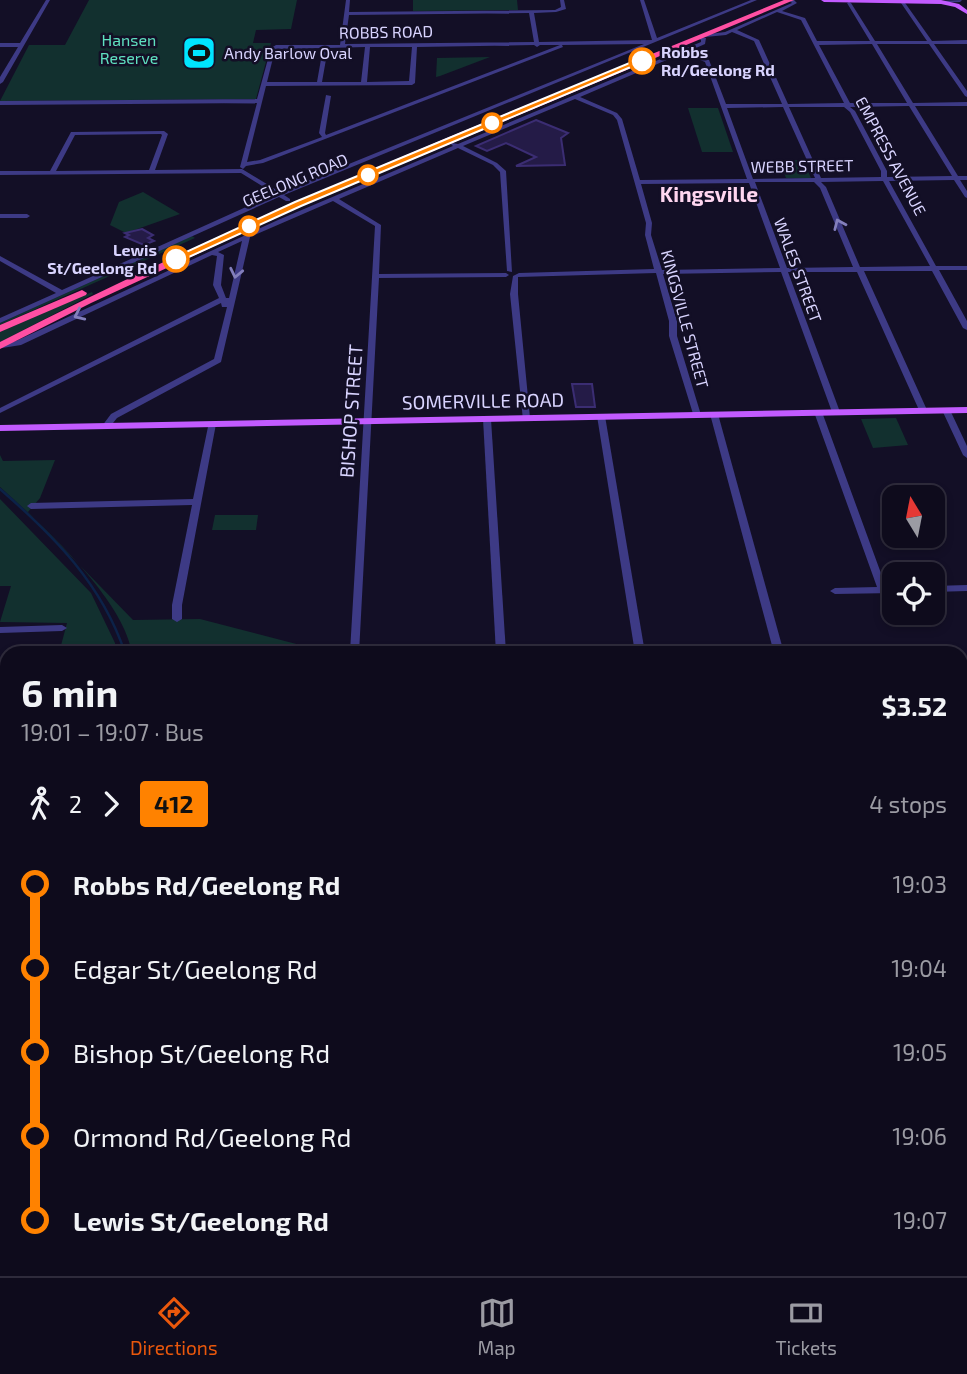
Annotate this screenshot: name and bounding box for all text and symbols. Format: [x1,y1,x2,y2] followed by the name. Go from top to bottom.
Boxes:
[339,21,433,42] street label: ROBBS ROAD
[100,30,158,67] park label: Hansen Reserve
[180,34,218,72] sports icon: Andy Barlow Oval
[661,42,775,79] place label: Robbs Rd/Geelong Rd
[224,43,352,62] place label: Andy Barlow Oval
[629,48,655,74] marker: Robbs Rd/Geelong Rd
[852,93,931,218] street label: EMPRESS AVENUE
[482,113,502,133] unlabelled marker
[239,149,350,210] street label: GEELONG ROAD
[750,155,854,176] street label: WEBB STREET
[358,165,378,185] unlabelled marker
[660,181,758,206] district label: Kingsville
[771,215,826,325] street label: WALES STREET
[239,216,259,236] unlabelled marker
[833,218,847,231] one-way arrow
[47,240,157,277] place label: Lewis St/Geelong Rd
[163,246,189,272] marker: Lewis St/Geelong Rd
[658,248,713,390] street label: KINGSVILLE STREET
[230,267,245,279] one-way arrow
[73,306,86,320] one-way arrow
[334,343,367,478] street label: BISHOP STREET
[402,388,564,413] street label: SOMERVILLE ROAD
[882,485,945,548] north arrow
[882,485,945,625] map controls
[882,562,945,625] button: locate
[21,669,118,715] text: 6 min
[881,690,947,721] text: $3.52
[21,718,204,746] text: 19:01 – 19:07 · Bus
[21,785,59,823] icon: walk
[92,785,130,823] icon: forward
[154,789,194,818] text: 412
[69,790,82,818] text: 2
[869,790,947,818] text: 4 stops
[73,869,340,900] text: Robbs Rd/Geelong Rd
[893,870,947,898] text: 19:03
[73,953,317,984] text: Edgar St/Geelong Rd
[891,954,947,982] text: 19:04
[73,1037,330,1068] text: Bishop St/Geelong Rd
[893,1038,947,1066] text: 19:05
[73,1121,351,1152] text: Ormond Rd/Geelong Rd
[892,1122,947,1150] text: 19:06
[73,1205,329,1236] text: Lewis St/Geelong Rd
[894,1206,947,1234] text: 19:07
[130,1294,218,1359] tab: Directions
[477,1294,516,1359] tab: Map
[775,1294,837,1359] tab: Tickets

